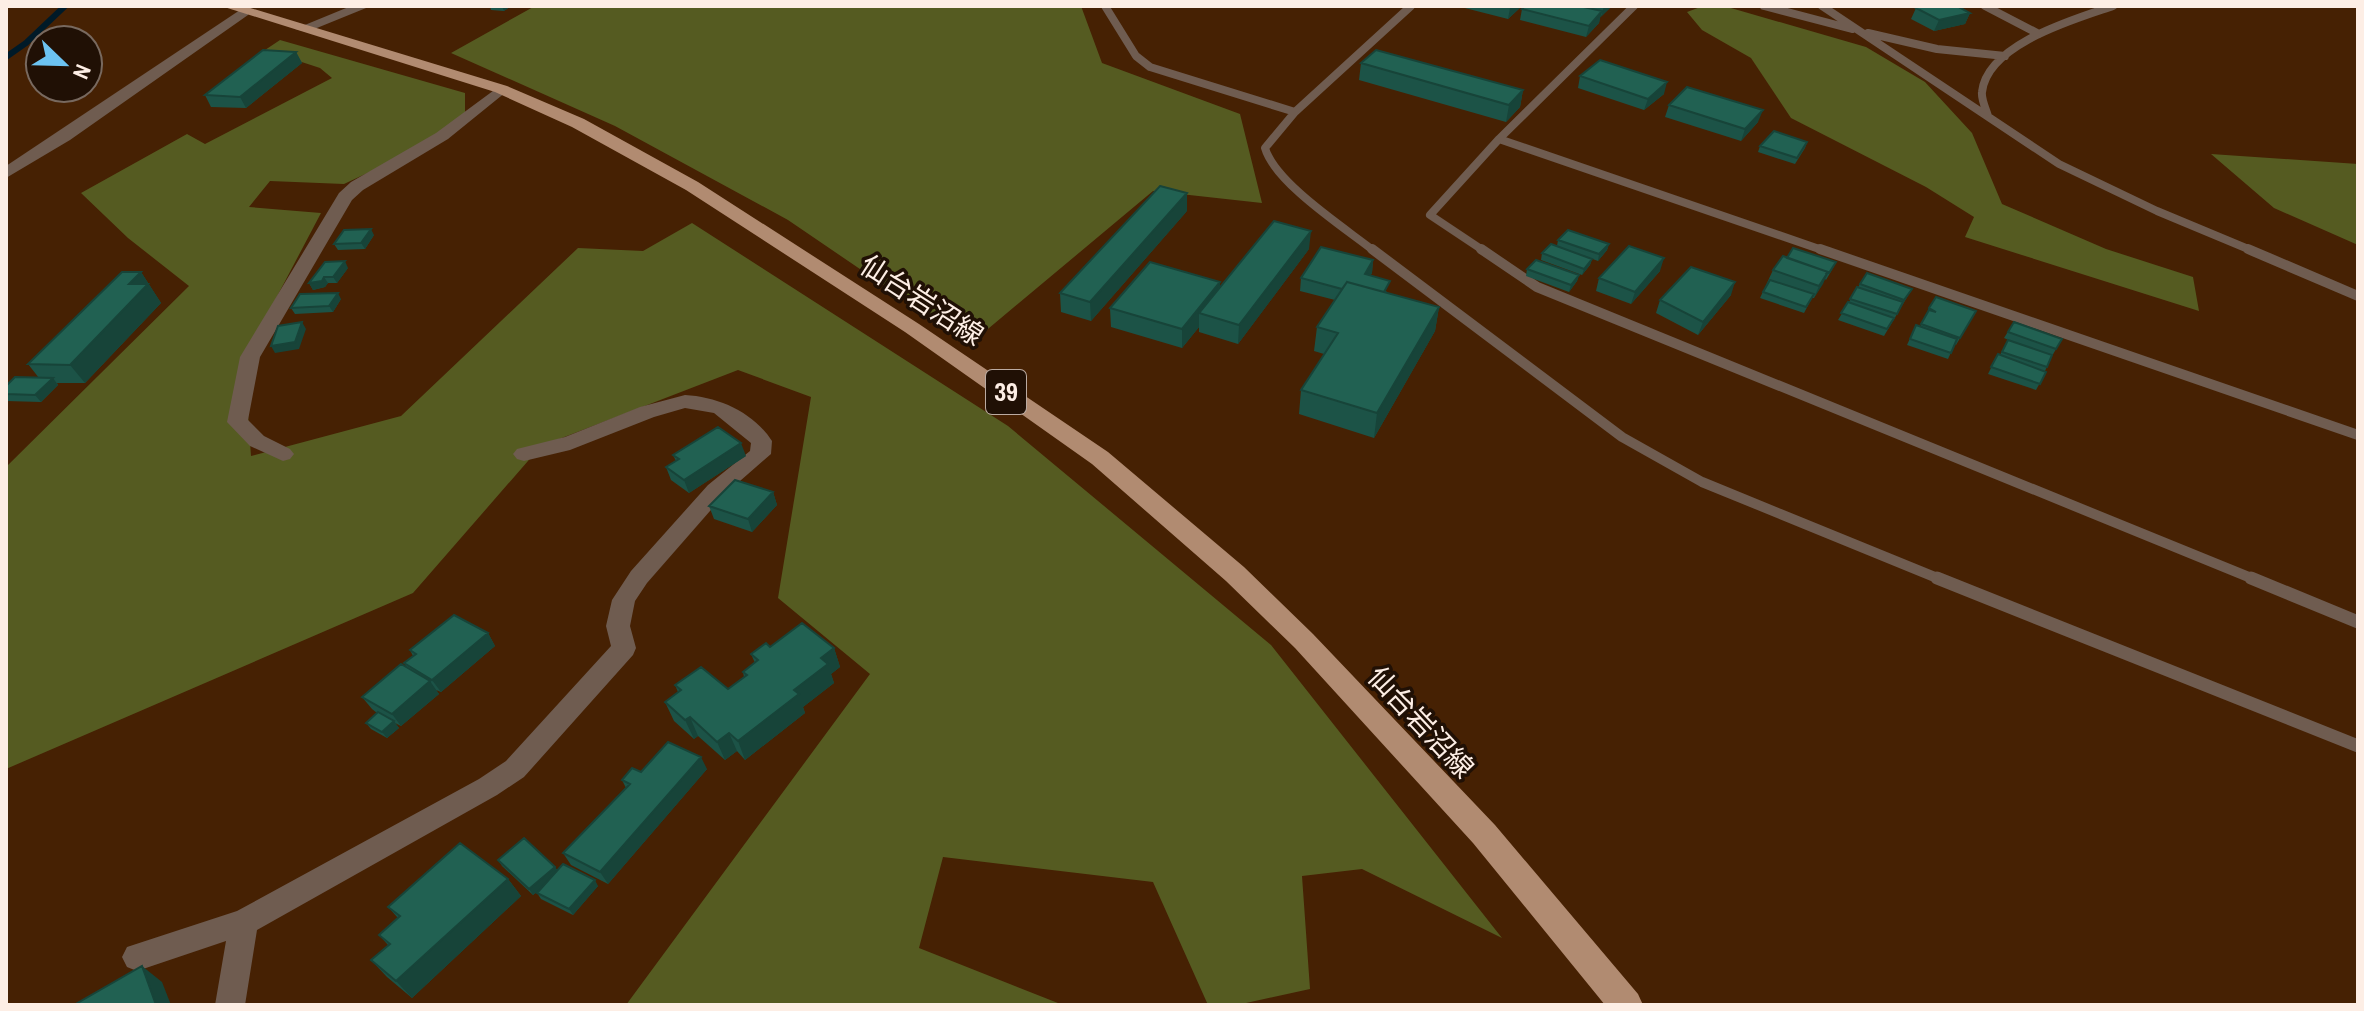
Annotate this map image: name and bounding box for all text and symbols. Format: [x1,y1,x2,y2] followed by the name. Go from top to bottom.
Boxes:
[24,24,104,104] north arrow
[66,60,99,84] text: N
[853,246,991,354] street label: 仙台岩沼線
[986,370,1026,414] road number: 39
[1359,658,1483,786] street label: 仙台岩沼線

